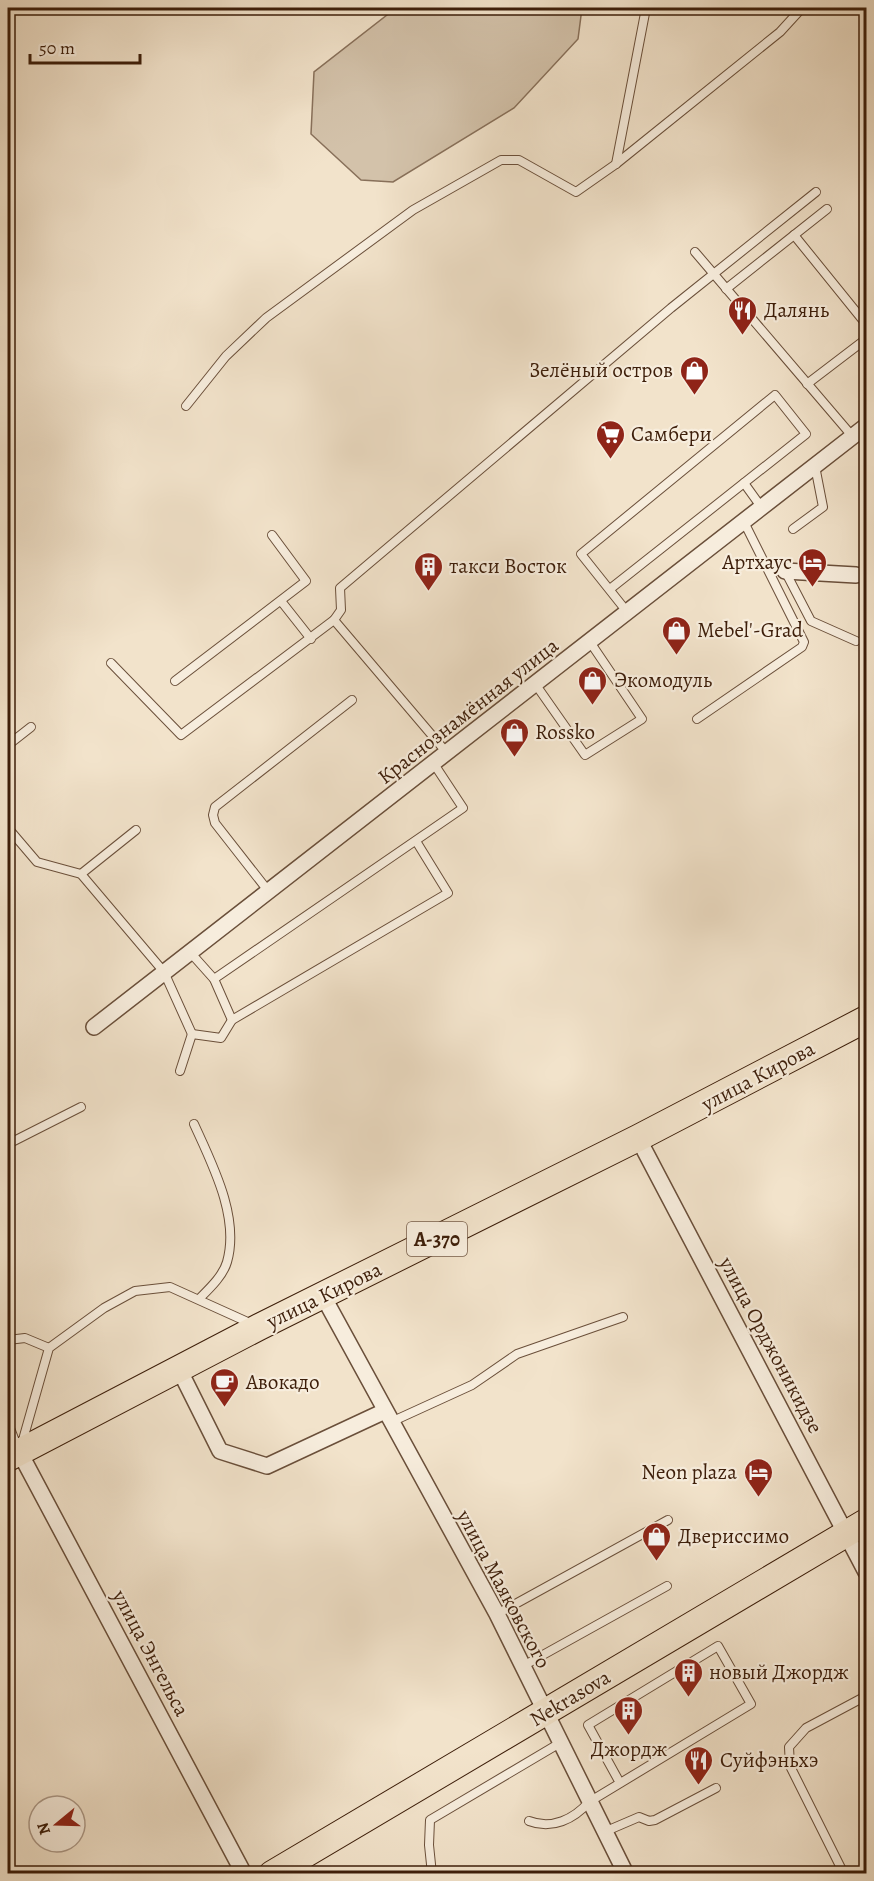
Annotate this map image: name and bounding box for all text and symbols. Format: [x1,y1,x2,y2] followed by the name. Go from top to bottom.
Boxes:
[30,27,140,65] scale bar
[39,36,75,60] text: 50 m
[727,294,759,336] restaurant icon: Далянь
[764,296,829,324] place label: Далянь
[678,354,710,396] shop icon: Зелёный остров
[529,356,673,384] place label: Зелёный остров
[594,418,626,460] supermarket icon: Самбери
[631,420,712,448] place label: Самбери
[797,546,829,588] hotel icon: Артхаус
[721,548,792,576] place label: Артхаус
[412,550,444,592] building icon: такси Восток
[449,552,567,580] place label: такси Восток
[660,614,692,656] shop icon: Mebel'-Grad
[697,616,804,644] place label: Mebel'-Grad
[372,631,564,790] street label: Краснознамённая улица
[577,664,609,706] shop icon: Экомодуль
[614,666,712,694] place label: Экомодуль
[498,716,530,758] shop icon: Rossko
[535,718,595,746] place label: Rossko
[695,1034,820,1118] street label: улица Кирова
[407,1222,467,1256] road number: А-370
[712,1251,829,1438] street label: улица Орджоникидзе
[261,1255,387,1335] street label: улица Кирова
[209,1366,241,1408] cafe icon: Авокадо
[245,1368,320,1396] place label: Авокадо
[742,1456,774,1498] hotel icon: Neon plaza
[641,1458,737,1486] place label: Neon plaza
[450,1504,558,1673] street label: улица Маяковского
[641,1520,673,1562] shop icon: Двериссимо
[678,1522,789,1550] place label: Двериссимо
[105,1584,196,1721] street label: улица Энгельса
[672,1656,704,1698] building icon: новый Джордж
[709,1658,849,1686] place label: новый Джордж
[524,1663,616,1733] street label: Nekrasova
[613,1694,645,1736] building icon: Джордж
[591,1735,667,1763] place label: Джордж
[683,1744,715,1786] restaurant icon: Суйфэньхэ
[720,1746,818,1774] place label: Суйфэньхэ
[27,1794,87,1854] north arrow
[31,1819,56,1838] text: N

